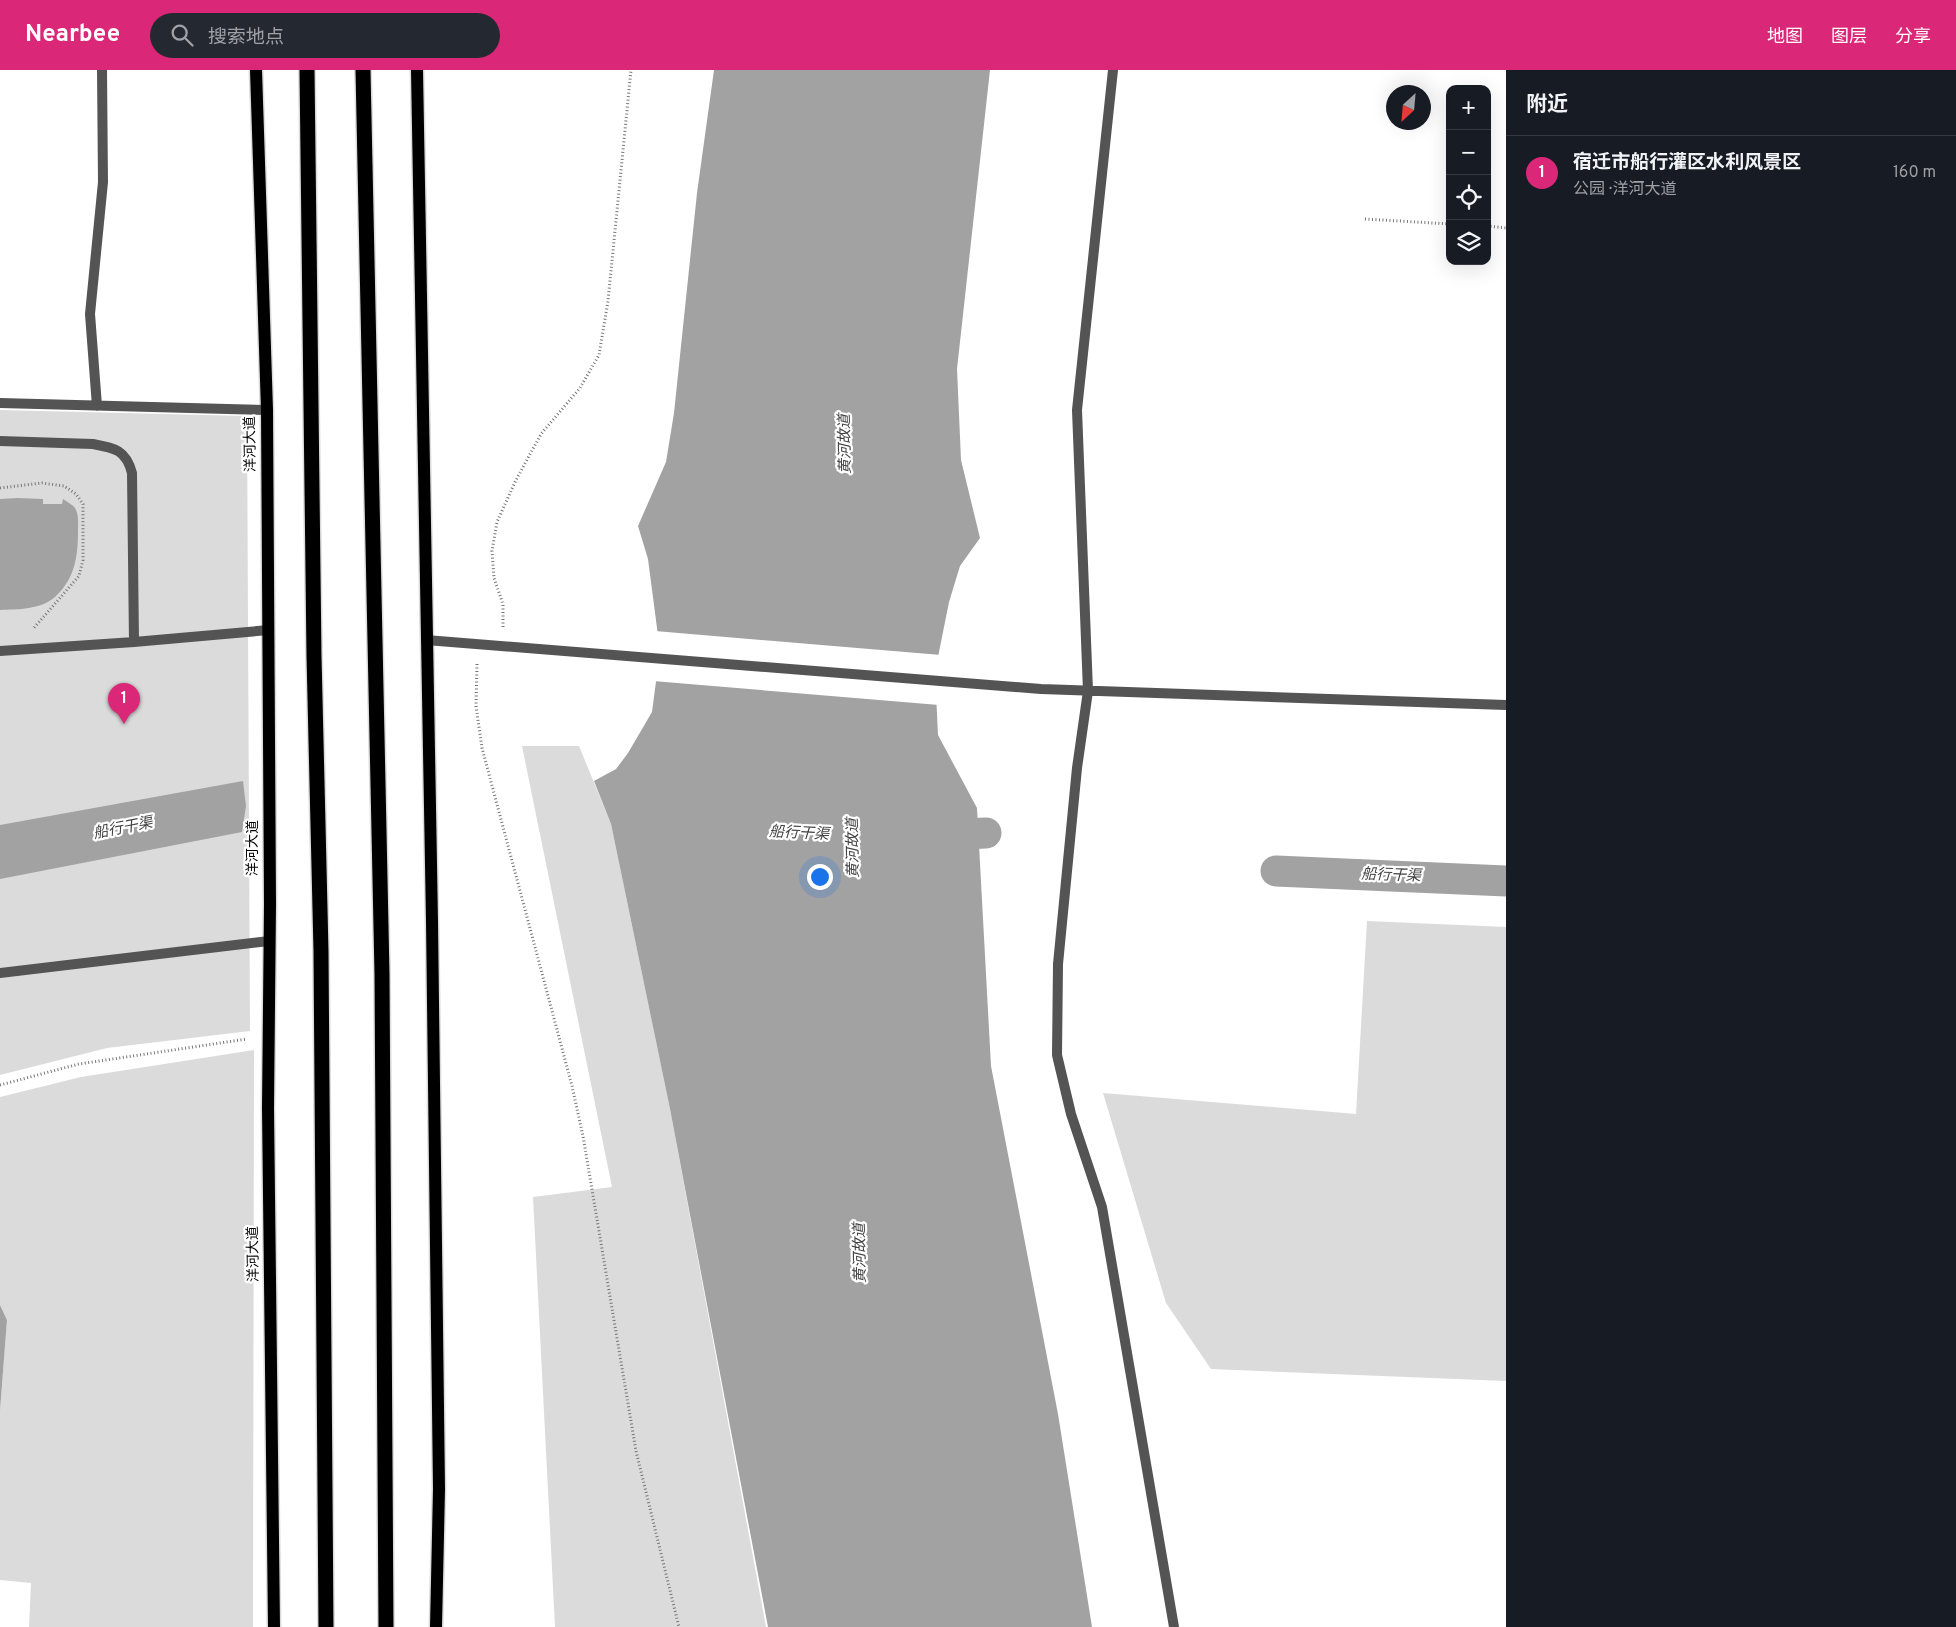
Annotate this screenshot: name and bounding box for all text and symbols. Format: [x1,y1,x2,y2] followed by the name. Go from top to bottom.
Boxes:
[150,13,500,58] search box
[25,20,120,50] text: Nearbee
[168,21,196,49] icon: search
[208,26,284,50] text: 搜索地点
[1767,26,1803,49] text: 地图
[1831,26,1867,49] text: 图层
[1895,26,1931,49] text: 分享
[1386,85,1431,130] north arrow
[1446,85,1491,265] map controls
[1446,85,1491,130] button: +
[1526,92,1568,119] text: 附近
[1446,130,1491,175] button: −
[1573,151,1801,175] text: 宿迁市船行灌区水利风景区
[1539,163,1545,183] text: 1
[1893,163,1936,183] text: 160 m
[1446,175,1491,220] button: locate
[1573,180,1677,200] text: 公园 · 洋河大道
[1446,220,1491,265] button: layers
[836,412,856,474] water label: 黄河故道
[242,416,260,472] street label: 洋河大道
[108,683,140,724] pin: 1
[92,814,156,844] water label: 船行干渠
[844,816,864,878] water label: 黄河故道
[245,820,262,876] street label: 洋河大道
[769,823,831,845] water label: 船行干渠
[807,864,833,890] your location
[1361,865,1423,887] water label: 船行干渠
[851,1221,871,1283] water label: 黄河故道
[245,1226,263,1282] street label: 洋河大道

